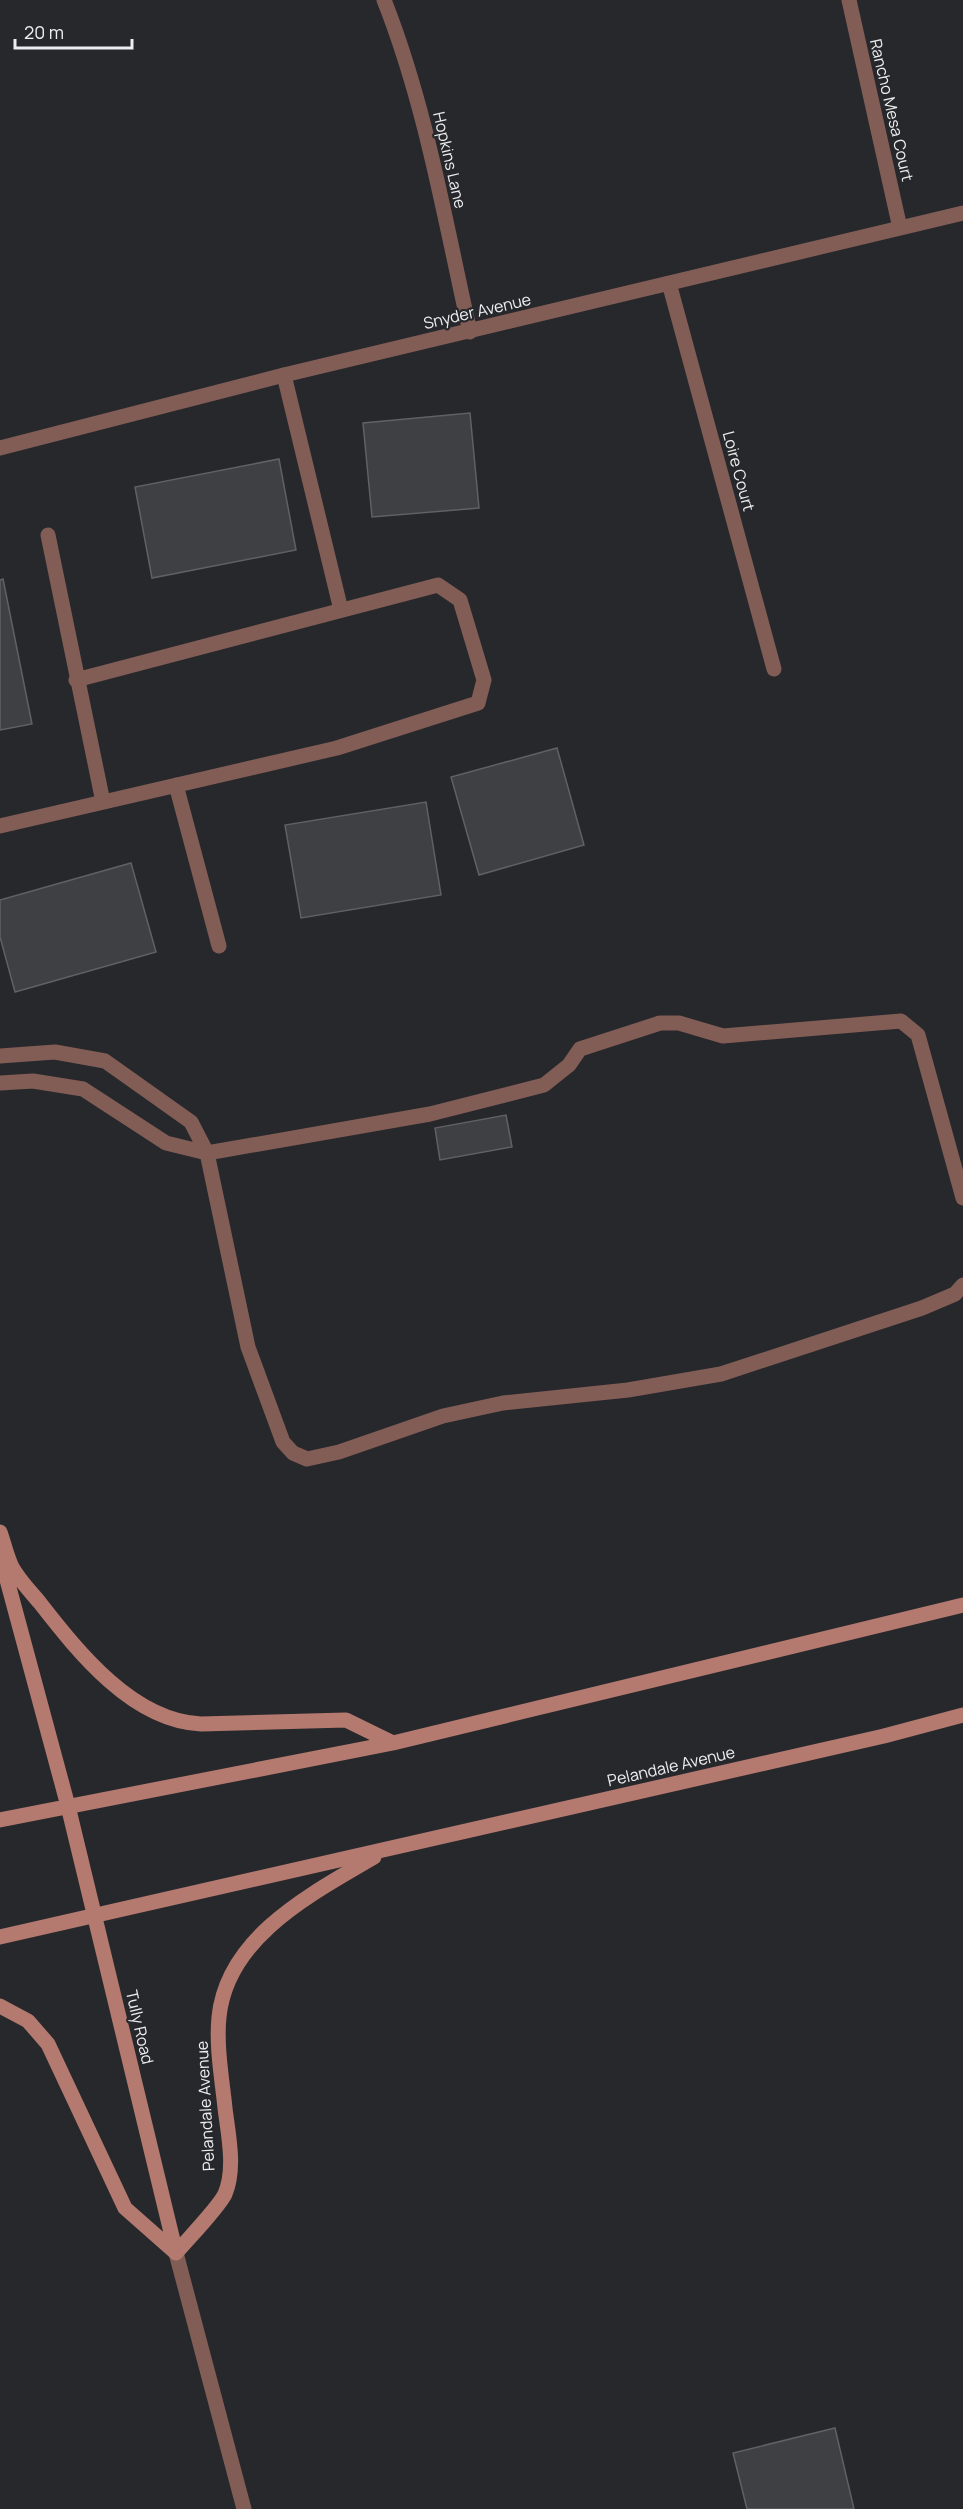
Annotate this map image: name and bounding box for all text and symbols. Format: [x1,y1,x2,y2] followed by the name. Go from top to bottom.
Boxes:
[15,12,132,50] scale bar
[24,20,64,44] text: 20 m
[865,37,919,183] street label: Rancho Mesa Court
[428,110,472,210] street label: Hopkins Lane
[421,288,533,334] street label: Snyder Avenue
[718,428,760,514] street label: Loire Court
[605,1741,737,1791] street label: Pelandale Avenue
[121,1988,159,2066] street label: Tully Road
[191,2040,219,2172] street label: Pelandale Avenue

